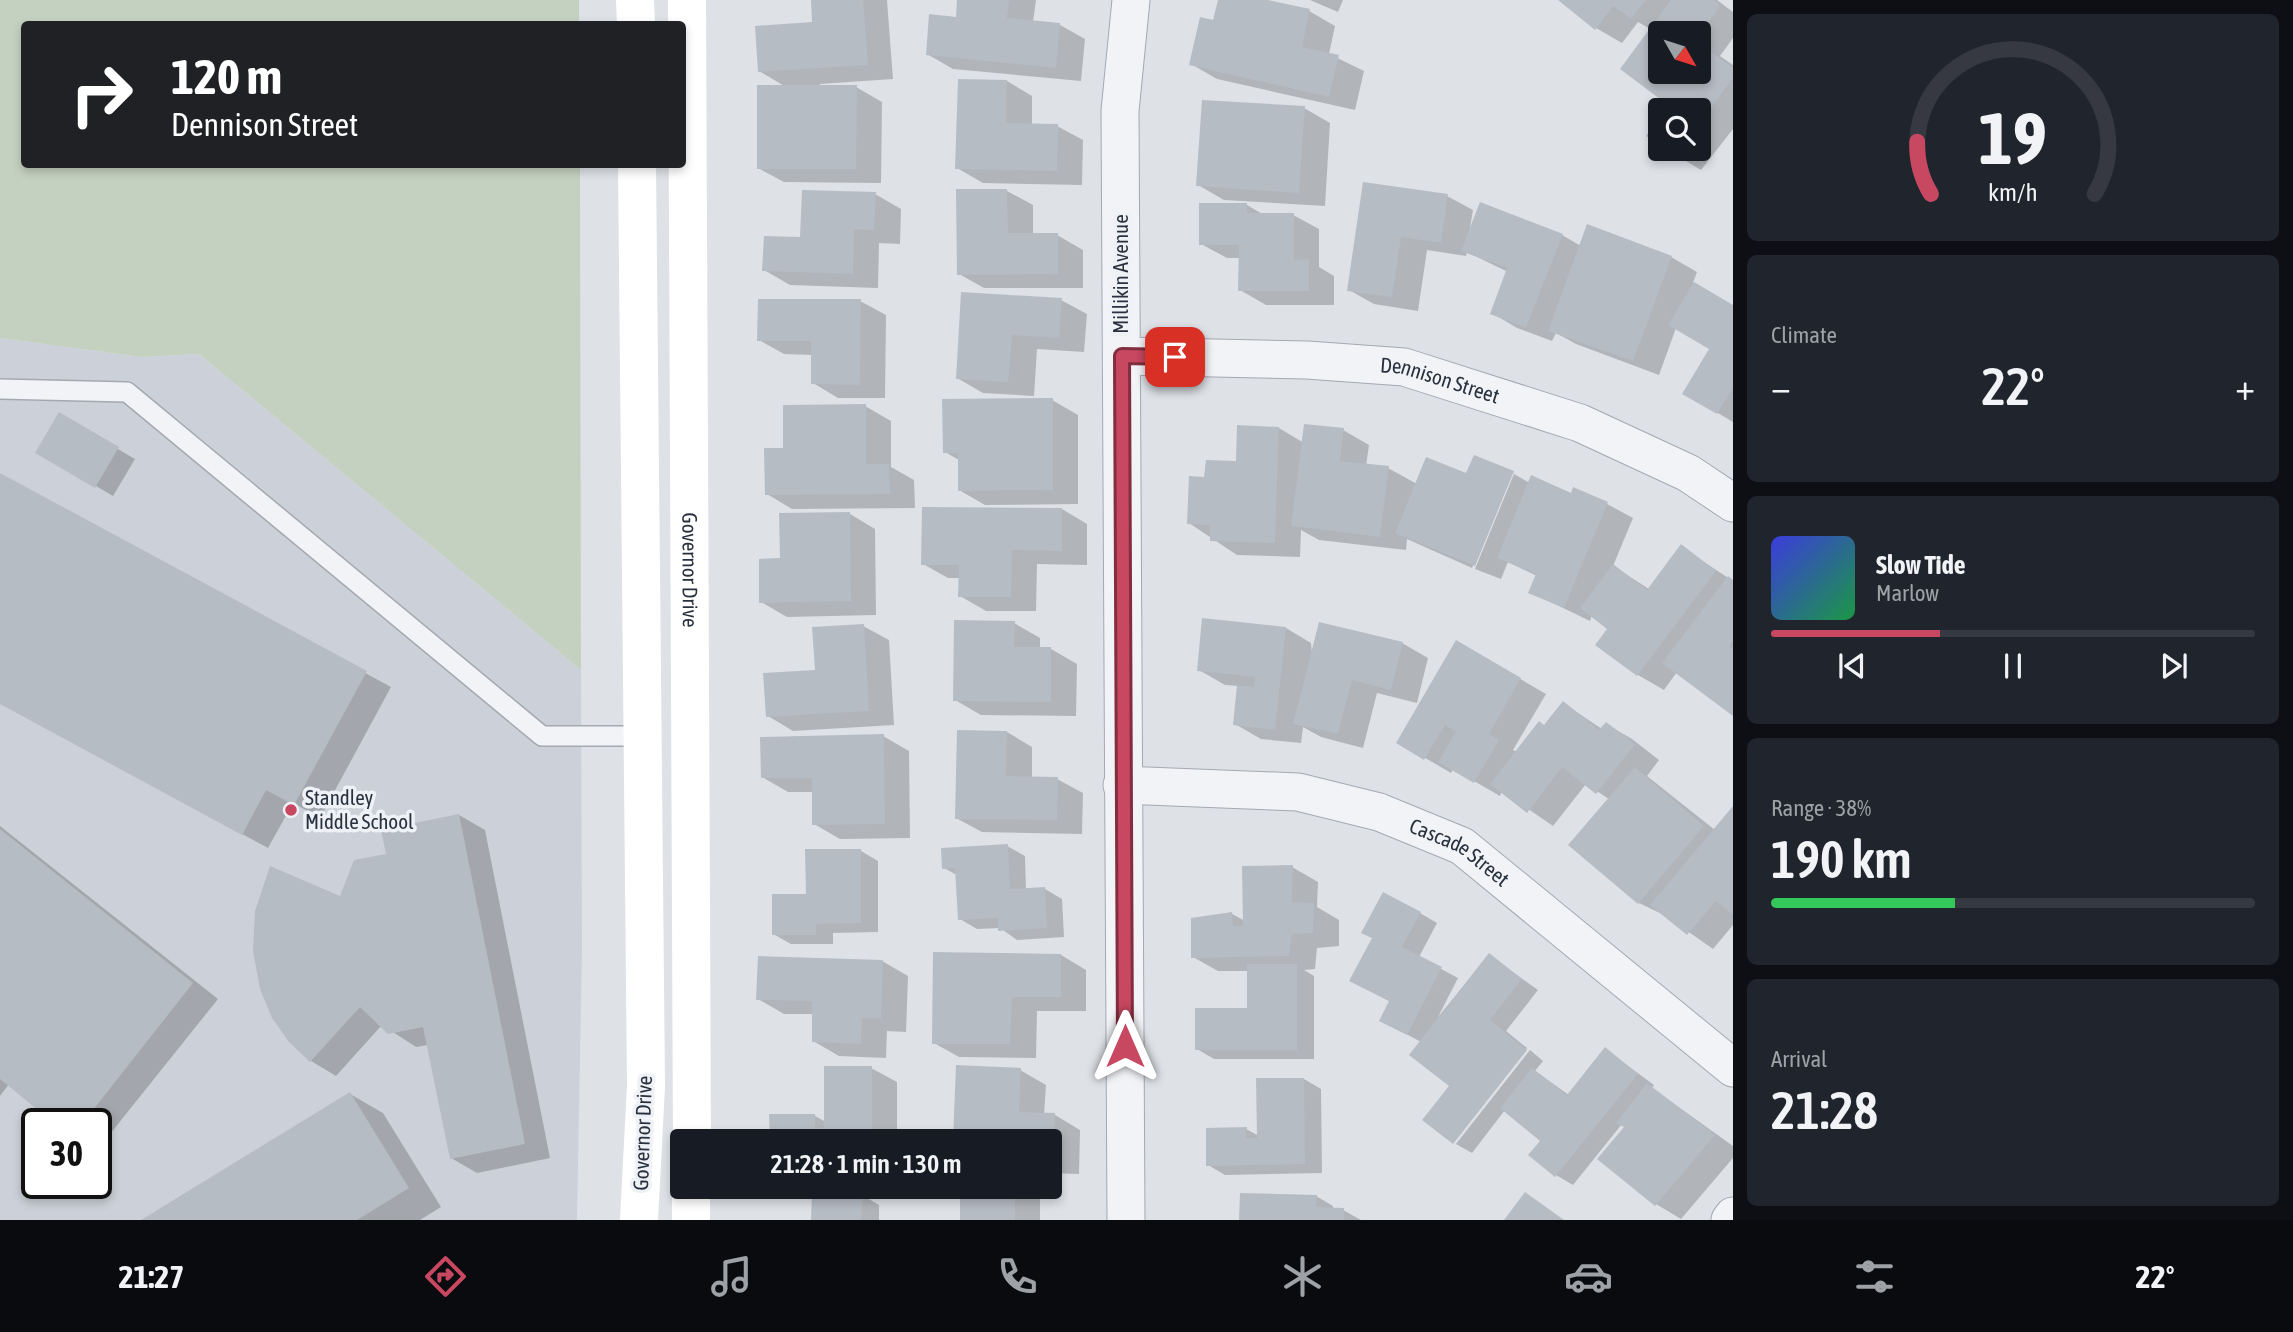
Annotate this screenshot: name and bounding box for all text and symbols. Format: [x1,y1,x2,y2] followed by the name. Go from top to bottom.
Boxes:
[1648,21,1712,84] north arrow
[1648,21,1711,161] map controls
[171,48,282,104] text: 120 m
[56,49,147,140] icon: right
[1979,96,2047,179] text: 19
[1648,98,1711,161] button: search
[171,106,358,143] text: Dennison Street
[1988,177,2038,205] text: km/h
[1108,214,1132,334] street label: Millikin Avenue
[1771,322,1837,348] text: Climate
[1145,327,1205,387] pin
[1156,338,1194,376] icon: arrive
[1379,352,1502,408] street label: Dennison Street
[1981,356,2045,416] text: 22°
[1771,365,1791,408] text: −
[2235,365,2255,408] text: +
[678,512,703,628] street label: Governor Drive
[1876,550,1966,580] text: Slow Tide
[1876,580,1939,606] text: Marlow
[1833,647,1871,685] icon: previous
[1994,647,2032,685] icon: pause
[2155,647,2193,685] icon: next
[305,785,414,833] place label: Standley Middle School
[1771,795,1871,821] text: Range · 38%
[283,802,299,818] marker: Standley Middle School
[1406,813,1514,891] street label: Cascade Street
[1771,829,1912,889] text: 190 km
[1088,1009,1162,1083] position arrow
[1771,1046,1827,1072] text: Arrival
[628,1075,656,1191] street label: Governor Drive
[1771,1080,1878,1140] text: 21:28
[21,1108,112,1199] speed limit sign: 30
[771,1149,961,1179] text: 21:28 · 1 min · 130 m
[421,1252,470,1301] icon: directions
[707,1252,756,1301] icon: music
[993,1252,1042,1301] icon: phone
[1278,1252,1327,1301] icon: climate
[1564,1252,1613,1301] icon: car
[1850,1252,1899,1301] icon: filters
[118,1258,184,1295] text: 21:27
[2136,1258,2175,1295] text: 22°

